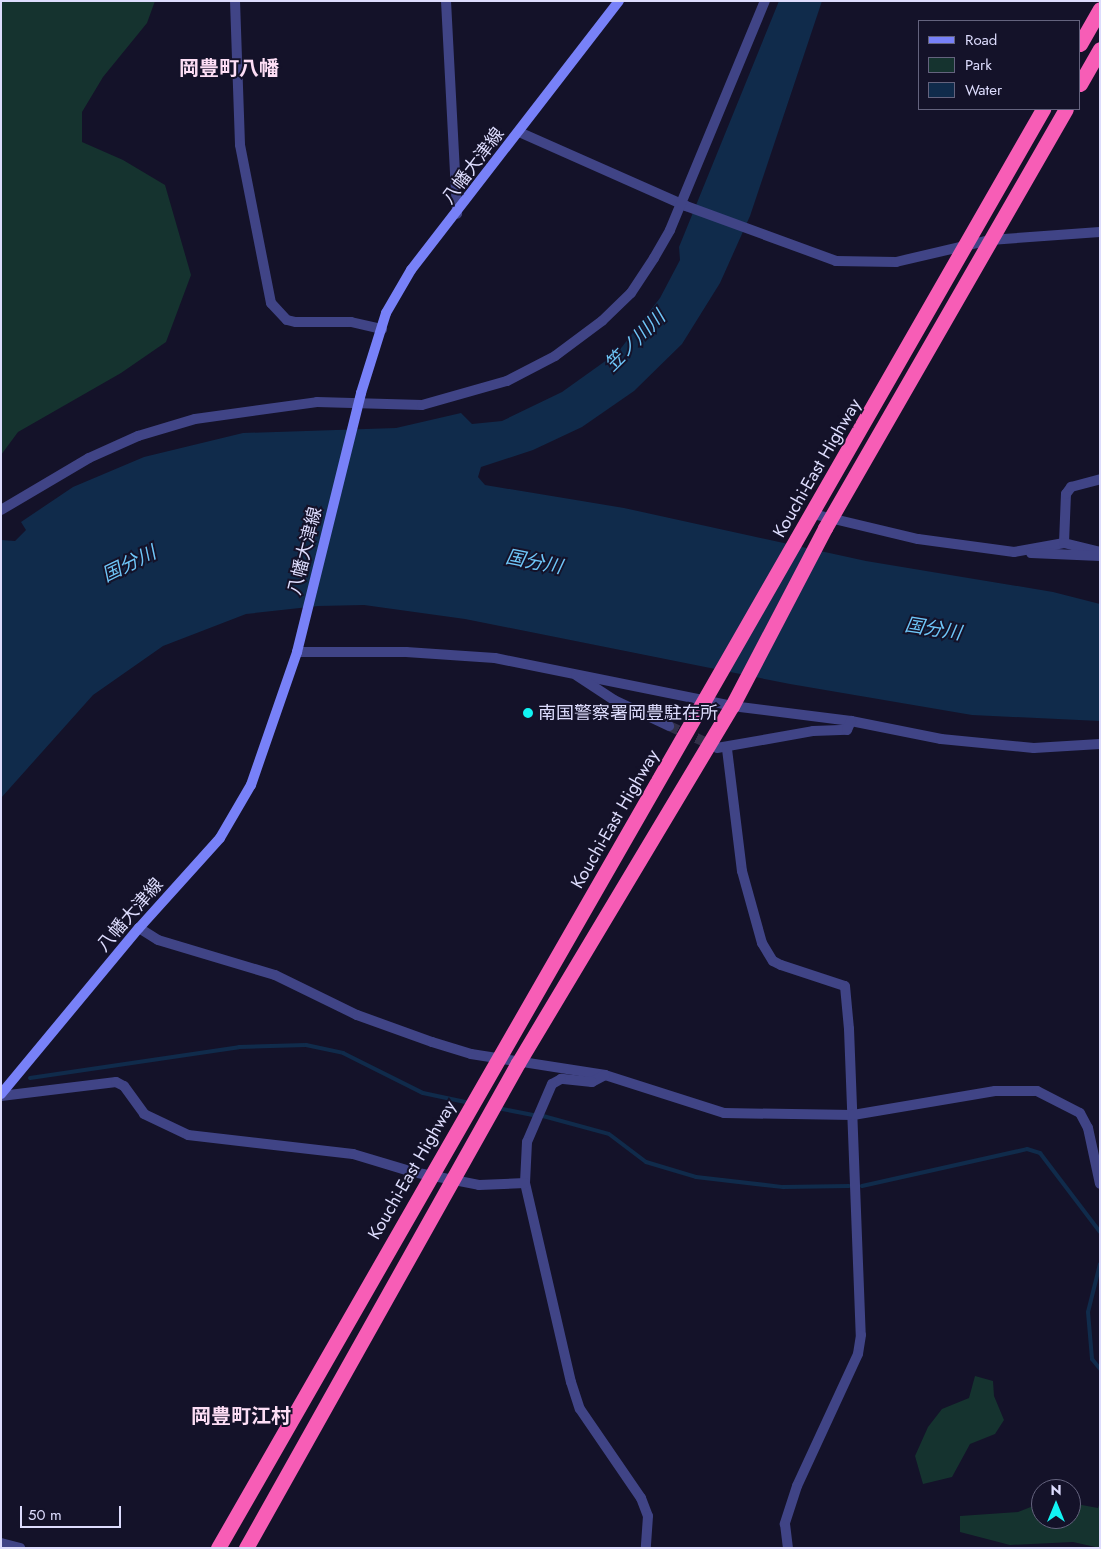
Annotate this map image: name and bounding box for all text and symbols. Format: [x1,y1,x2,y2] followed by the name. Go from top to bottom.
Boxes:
[918,20,1081,110] legend
[965,29,997,51] text: Road
[965,54,992,76] text: Park
[179,56,279,80] district label: 岡豊町八幡
[965,79,1002,101] text: Water
[437,124,509,208] street label: 八幡大津線
[600,306,670,376] water label: 笠ノ川川
[768,395,866,541] street label: Kouchi-East Highway
[284,505,326,597] street label: 八幡大津線
[98,541,160,587] water label: 国分川
[504,545,564,579] water label: 国分川
[903,613,963,645] water label: 国分川
[538,702,718,724] place label: 南国警察署岡豊駐在所
[522,707,534,719] marker: 南国警察署岡豊駐在所
[566,746,664,892] street label: Kouchi-East Highway
[92,874,168,956] street label: 八幡大津線
[363,1097,461,1243] street label: Kouchi-East Highway
[191,1404,291,1428] district label: 岡豊町江村
[1031,1479,1081,1529] north arrow
[1050,1480,1062,1500] text: N
[22,1496,124,1528] scale bar
[28,1504,62,1526] text: 50 m

